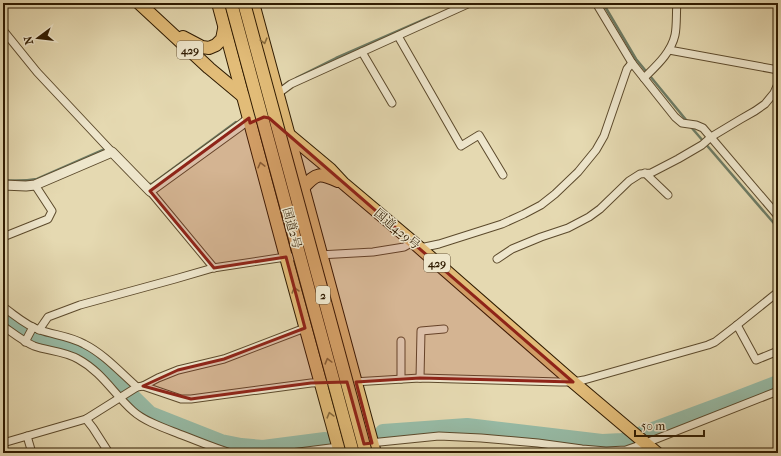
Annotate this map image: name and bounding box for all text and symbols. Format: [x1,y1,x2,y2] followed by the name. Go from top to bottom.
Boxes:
[18,18,58,58] north arrow
[21,34,36,46] text: N
[259,37,267,44] one-way arrow
[177,41,203,59] road number: 429
[258,161,266,168] one-way arrow
[280,206,304,250] street label: 国道2号
[371,206,423,252] street label: 国道429号
[424,254,450,272] road number: 429
[316,286,330,304] road number: 2
[291,287,300,294] one-way arrow
[324,358,333,365] one-way arrow
[327,412,335,419] one-way arrow
[635,412,704,438] scale bar
[641,419,665,433] text: 50 m

